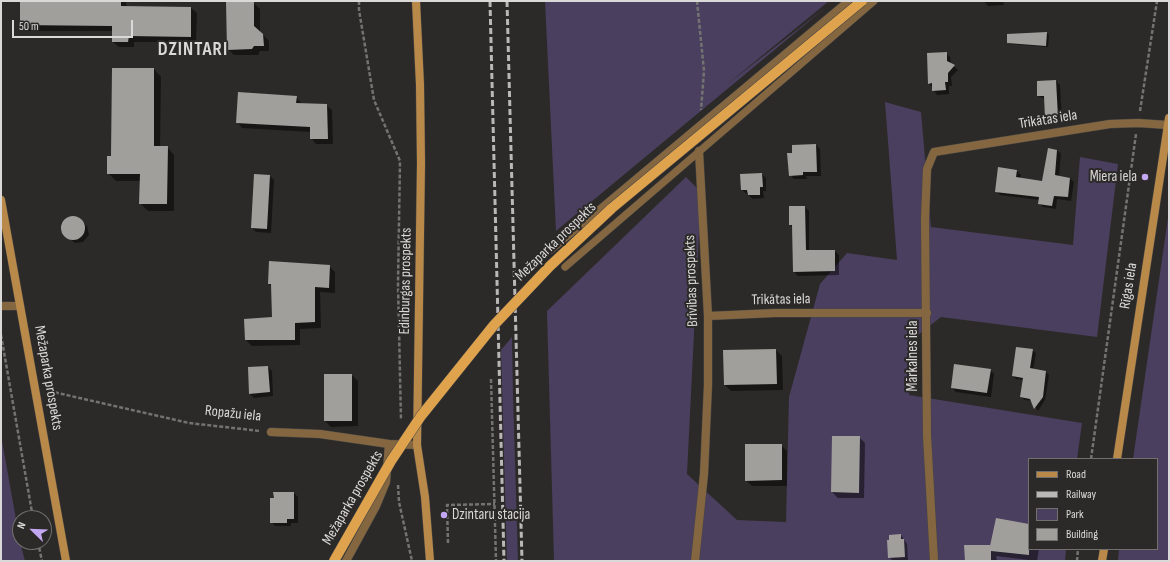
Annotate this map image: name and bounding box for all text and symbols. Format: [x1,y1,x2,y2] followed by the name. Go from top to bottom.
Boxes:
[14,12,135,38] scale bar
[19,19,39,34] text: 50 m
[158,39,228,61] district label: DZINTARI
[1017,106,1079,134] street label: Trikātas iela
[1090,168,1137,186] place label: Miera iela
[1140,172,1150,182] marker: Miera iela
[512,199,600,285] street label: Mežaparka prospekts
[396,227,416,335] street label: Edinburgas prospekts
[681,235,703,327] street label: Brīvības prospekts
[1116,262,1142,310] street label: Rīgas iela
[751,290,811,310] street label: Trikātas iela
[904,321,922,391] street label: Mārkalnes iela
[30,324,66,432] street label: Mežaparka prospekts
[204,402,262,426] street label: Ropažu iela
[319,448,387,548] street label: Mežaparka prospekts
[1028,458,1158,550] legend
[1066,467,1086,482] text: Road
[1066,487,1096,502] text: Railway
[452,506,530,524] place label: Dzintaru stacija
[1066,507,1084,522] text: Park
[12,510,52,550] north arrow
[439,510,449,520] marker: Dzintaru stacija
[14,520,29,531] text: N
[1066,527,1098,542] text: Building

